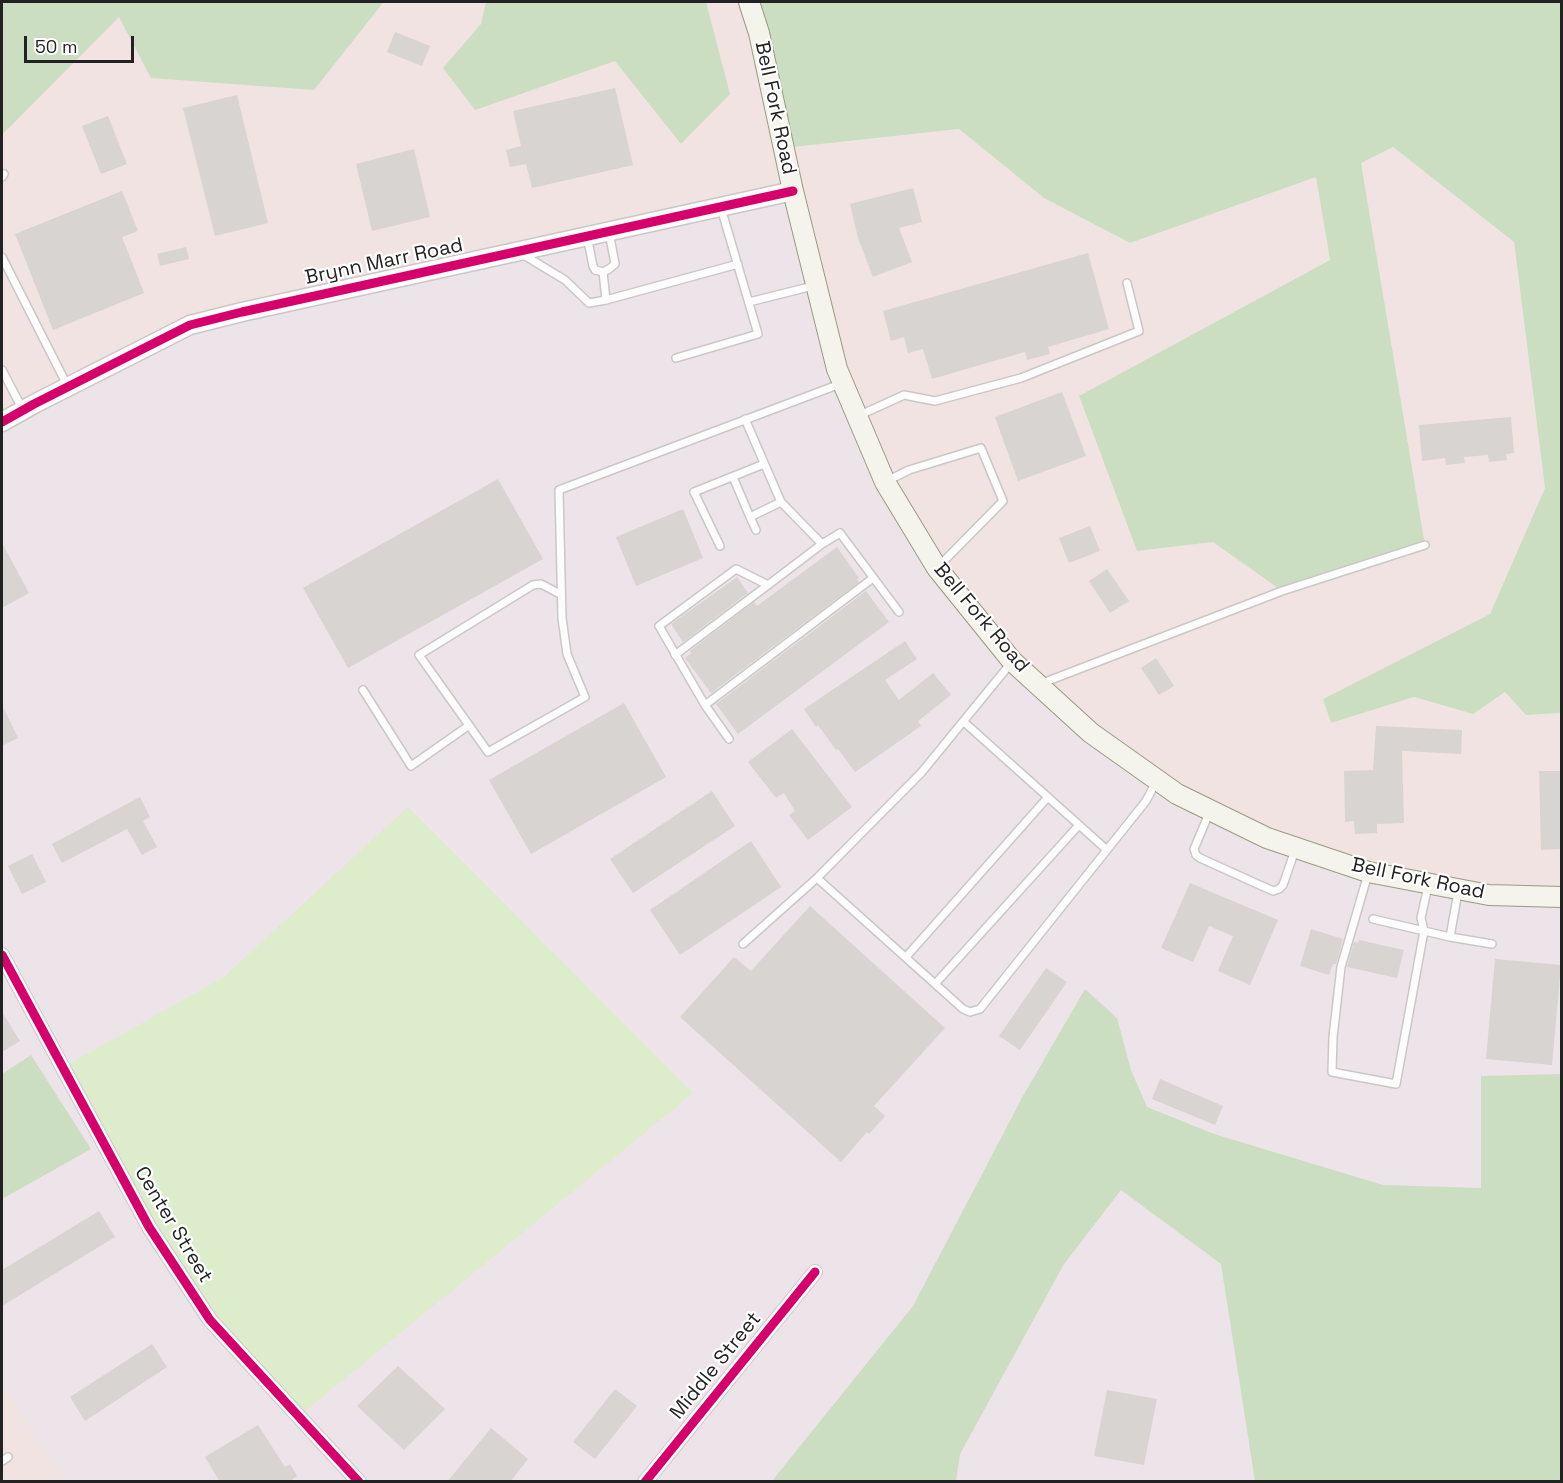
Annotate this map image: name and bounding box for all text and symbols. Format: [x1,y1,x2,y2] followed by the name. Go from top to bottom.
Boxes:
[27,24,136,62] scale bar
[35,35,77,58] text: 50 m
[749,39,801,177] street label: Bell Fork Road
[303,234,465,290] street label: Brynn Marr Road
[928,558,1034,678] street label: Bell Fork Road
[1349,853,1487,905] street label: Bell Fork Road
[129,1163,217,1287] street label: Center Street
[665,1308,767,1424] street label: Middle Street

